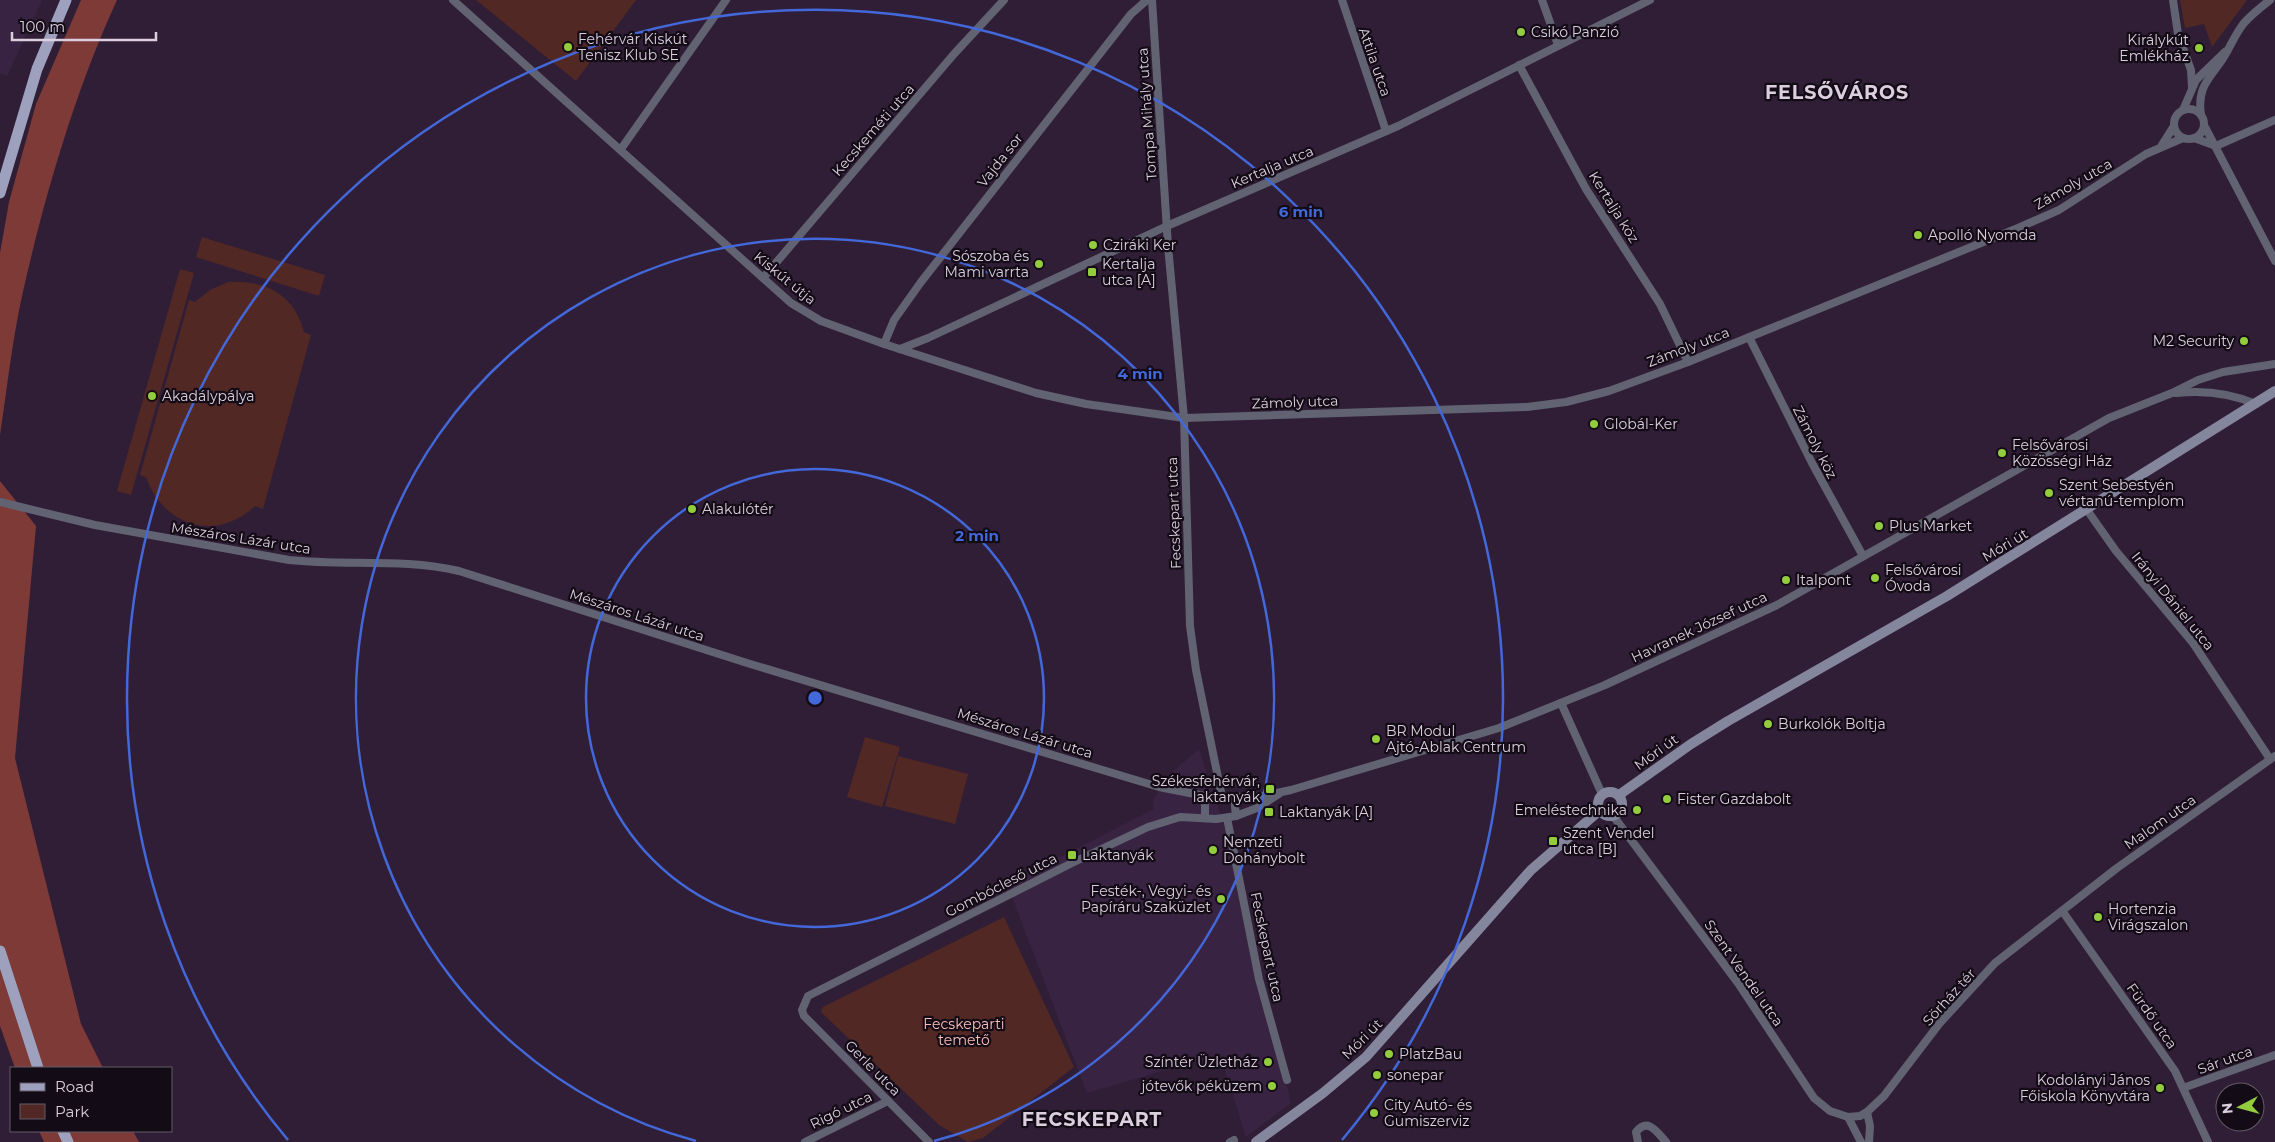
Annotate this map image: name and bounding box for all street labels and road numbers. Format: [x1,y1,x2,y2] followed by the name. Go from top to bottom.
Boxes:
[1355,25,1395,99] street label: Attila utca
[1133,47,1161,181] street label: Tompa Mihály utca
[828,80,918,180] street label: Kecskeméti utca
[973,129,1027,191] street label: Vajda sor
[1228,142,1316,192] street label: Kertalja utca
[2031,154,2115,214] street label: Zámoly utca
[1585,168,1643,246] street label: Kertalja köz
[750,247,820,309] street label: Kiskút útja
[1644,323,1732,371] street label: Zámoly utca
[1251,391,1339,413] street label: Zámoly utca
[1789,402,1841,482] street label: Zámoly köz
[1163,457,1185,569] street label: Fecskepart utca
[170,518,312,558] street label: Mészáros Lázár utca
[1979,524,2031,566] street label: Móri út
[2128,548,2218,654] street label: Irányi Dániel utca
[567,585,707,645] street label: Mészáros Lázár utca
[1628,588,1770,666] street label: Havranek József utca
[955,704,1095,762] street label: Mészáros Lázár utca
[1630,730,1682,774] street label: Móri út
[2121,791,2199,853] street label: Malom utca
[942,849,1060,921] street label: Gombócleső utca
[1247,890,1287,1004] street label: Fecskepart utca
[1700,916,1788,1030] street label: Szent Vendel utca
[1919,964,1980,1029] street label: Sörház tér
[2123,980,2181,1052] street label: Fürdő utca
[1338,1015,1386,1063] street label: Móri út
[841,1036,905,1100] street label: Gerle utca
[2195,1042,2255,1078] street label: Sár utca
[807,1087,875,1133] street label: Rigó utca

